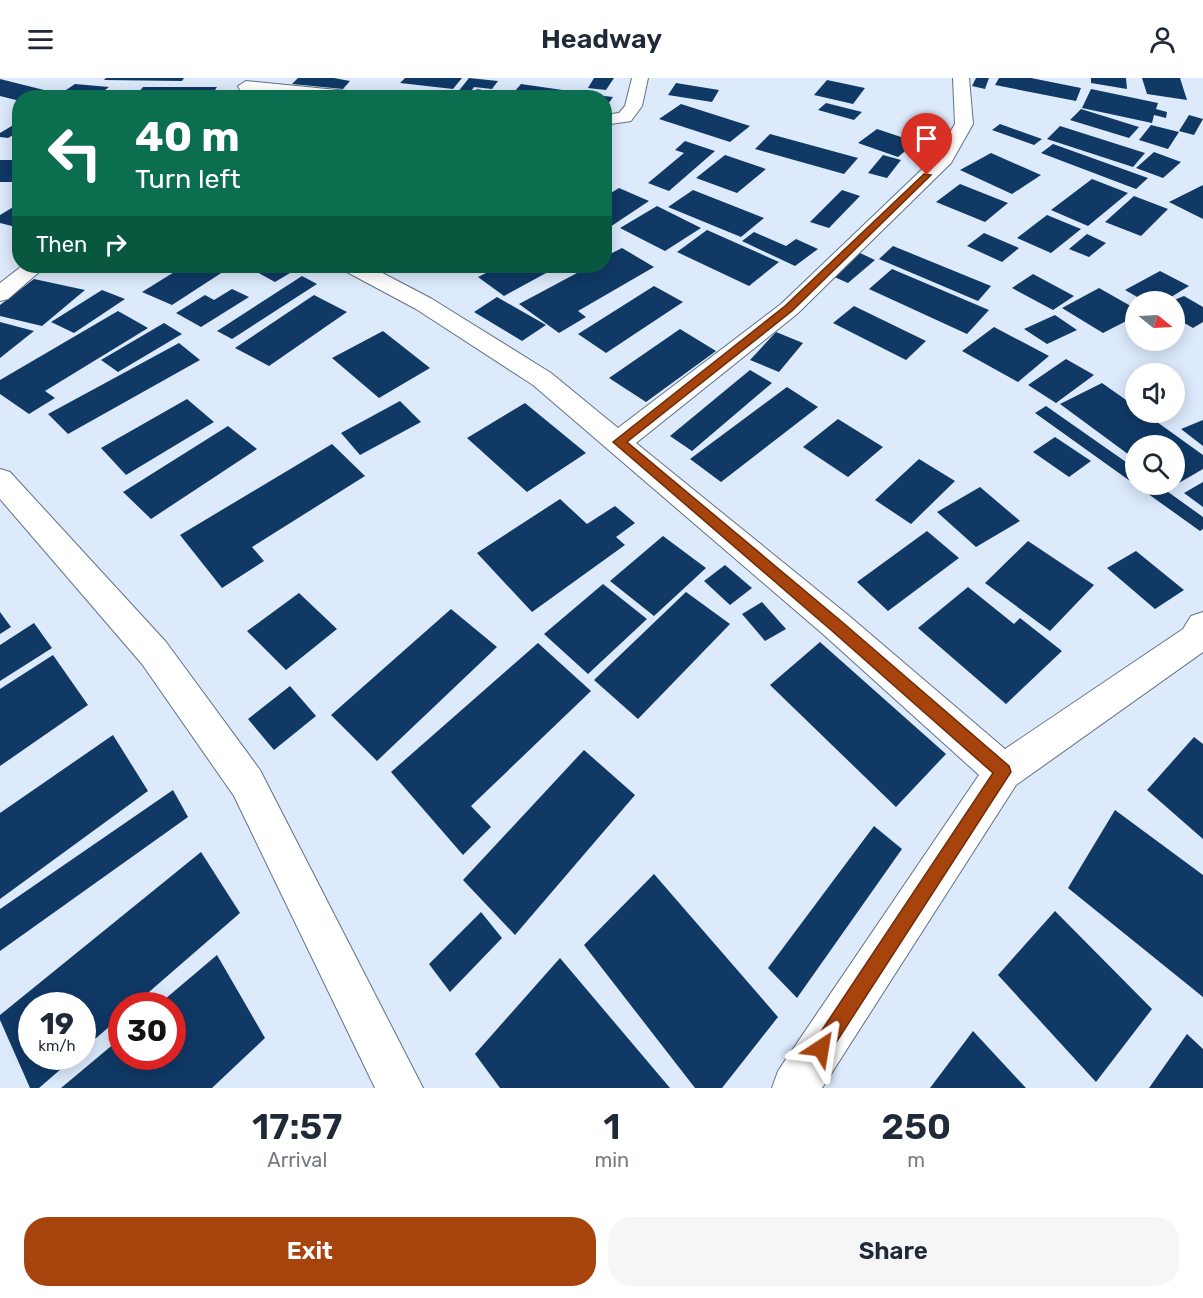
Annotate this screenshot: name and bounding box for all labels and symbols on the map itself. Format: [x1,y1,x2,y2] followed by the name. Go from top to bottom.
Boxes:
[901,113,952,175] pin
[1125,291,1185,351] north arrow
[108,992,186,1070] speed limit sign: 30
[789,1016,853,1080] position arrow

